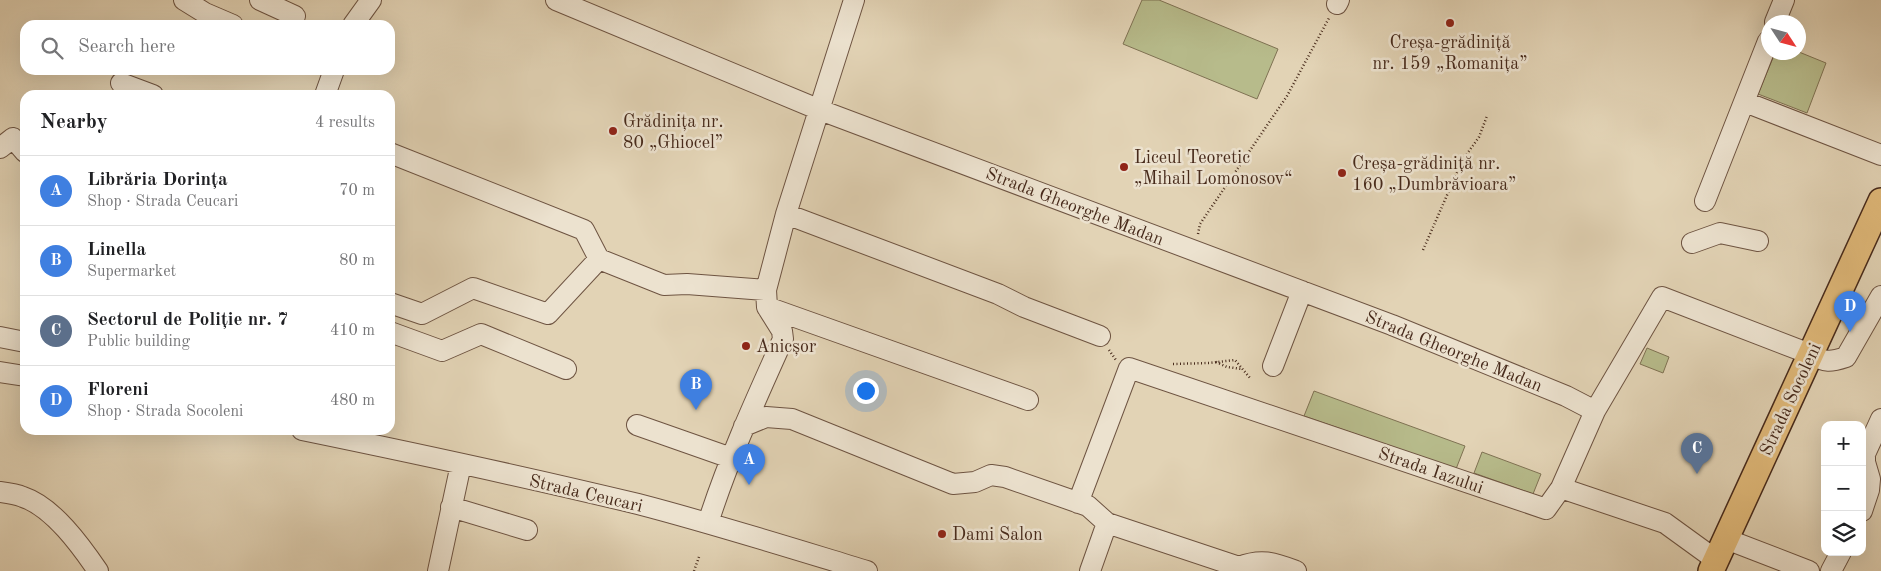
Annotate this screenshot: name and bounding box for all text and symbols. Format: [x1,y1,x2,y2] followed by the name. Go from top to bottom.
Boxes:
[1761,15,1806,60] north arrow
[1444,17,1456,29] marker: Creșa-grădiniță nr. 159 „Romanița”
[20,20,395,75] search box
[38,34,66,62] icon: search
[1372,34,1528,74] place label: Creșa-grădiniță nr. 159 „Romanița”
[78,38,175,57] text: Search here
[40,112,108,133] text: Nearby
[623,113,723,152] place label: Grădinița nr. 80 „Ghiocel”
[315,115,375,131] text: 4 results
[607,125,619,137] marker: Grădinița nr. 80 „Ghiocel”
[1134,149,1293,188] place label: Liceul Teoretic „Mihail Lomonosov“
[1352,155,1516,194] place label: Creșa-grădiniță nr. 160 „Dumbrăvioara”
[1118,161,1130,173] marker: Liceul Teoretic „Mihail Lomonosov“
[983,165,1166,249] street label: Strada Gheorghe Madan
[1336,167,1348,179] marker: Creșa-grădiniță nr. 160 „Dumbrăvioara”
[87,171,228,190] text: Librăria Dorința
[50,183,62,199] text: A
[339,183,375,199] text: 70 m
[87,194,238,210] text: Shop · Strada Ceucari
[87,241,146,260] text: Linella
[50,253,62,269] text: B
[339,253,375,269] text: 80 m
[87,264,176,280] text: Supermarket
[1834,291,1866,332] pin: D
[1363,308,1545,396] street label: Strada Gheorghe Madan
[87,311,288,330] text: Sectorul de Poliție nr. 7
[51,323,61,339] text: C
[330,323,375,339] text: 410 m
[87,334,190,350] text: Public building
[756,338,817,357] place label: Anicșor
[740,340,752,352] marker: Anicșor
[1757,340,1825,458] street label: Strada Socoleni
[680,369,712,410] pin: B
[853,378,879,404] your location
[87,381,149,400] text: Floreni
[50,393,62,409] text: D
[330,393,375,409] text: 480 m
[87,404,243,420] text: Shop · Strada Socoleni
[1821,421,1866,556] map controls
[1821,421,1866,466] button: +
[1681,433,1713,474] pin: C
[733,444,765,485] pin: A
[1376,445,1486,497] street label: Strada Iazului
[1821,466,1866,511] button: −
[527,472,644,516] street label: Strada Ceucari
[1821,511,1866,556] button: layers
[952,526,1043,544] place label: Dami Salon
[936,528,948,540] marker: Dami Salon

